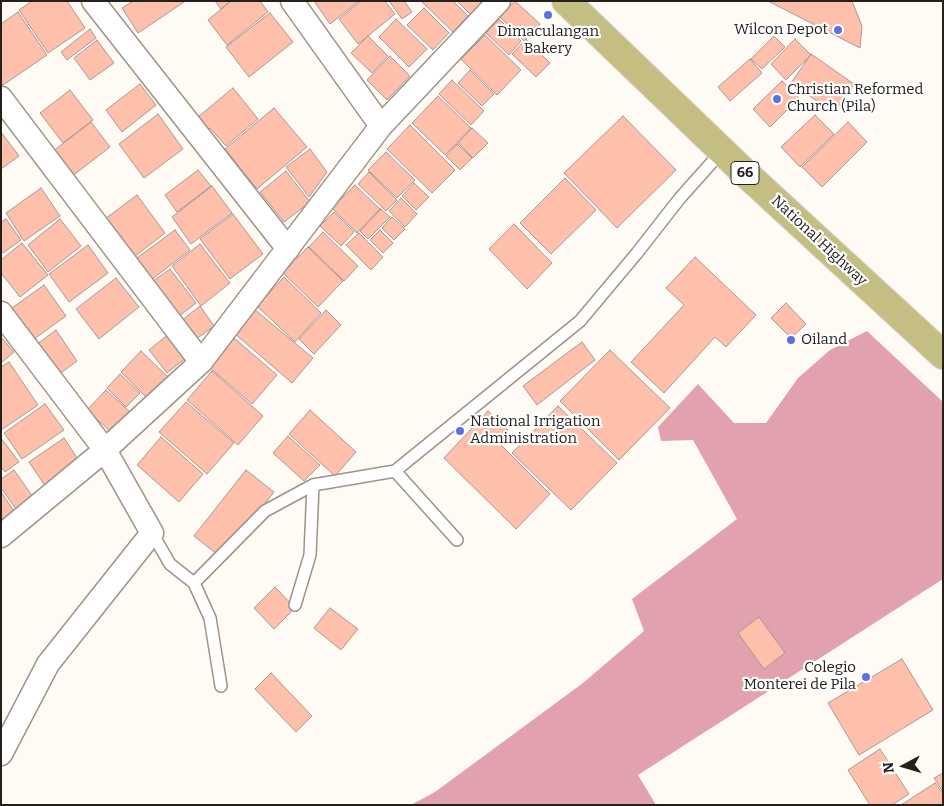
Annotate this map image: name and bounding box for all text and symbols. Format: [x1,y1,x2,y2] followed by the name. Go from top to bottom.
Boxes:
[542,9,554,21] marker: Dimaculangan Bakery
[734,21,828,39] place label: Wilcon Depot
[497,23,599,58] place label: Dimaculangan Bakery
[832,24,844,36] marker: Wilcon Depot
[787,81,923,116] place label: Christian Reformed Church (Pila)
[771,93,783,105] marker: Christian Reformed Church (Pila)
[731,162,759,184] road number: 66
[767,192,871,290] street label: National Highway
[801,331,847,349] place label: Oiland
[785,334,797,346] marker: Oiland
[470,413,600,448] place label: National Irrigation Administration
[454,425,466,437] marker: National Irrigation Administration
[744,659,856,694] place label: Colegio Monterei de Pila
[860,671,872,683] marker: Colegio Monterei de Pila
[879,741,929,791] north arrow
[880,761,898,774] text: N

